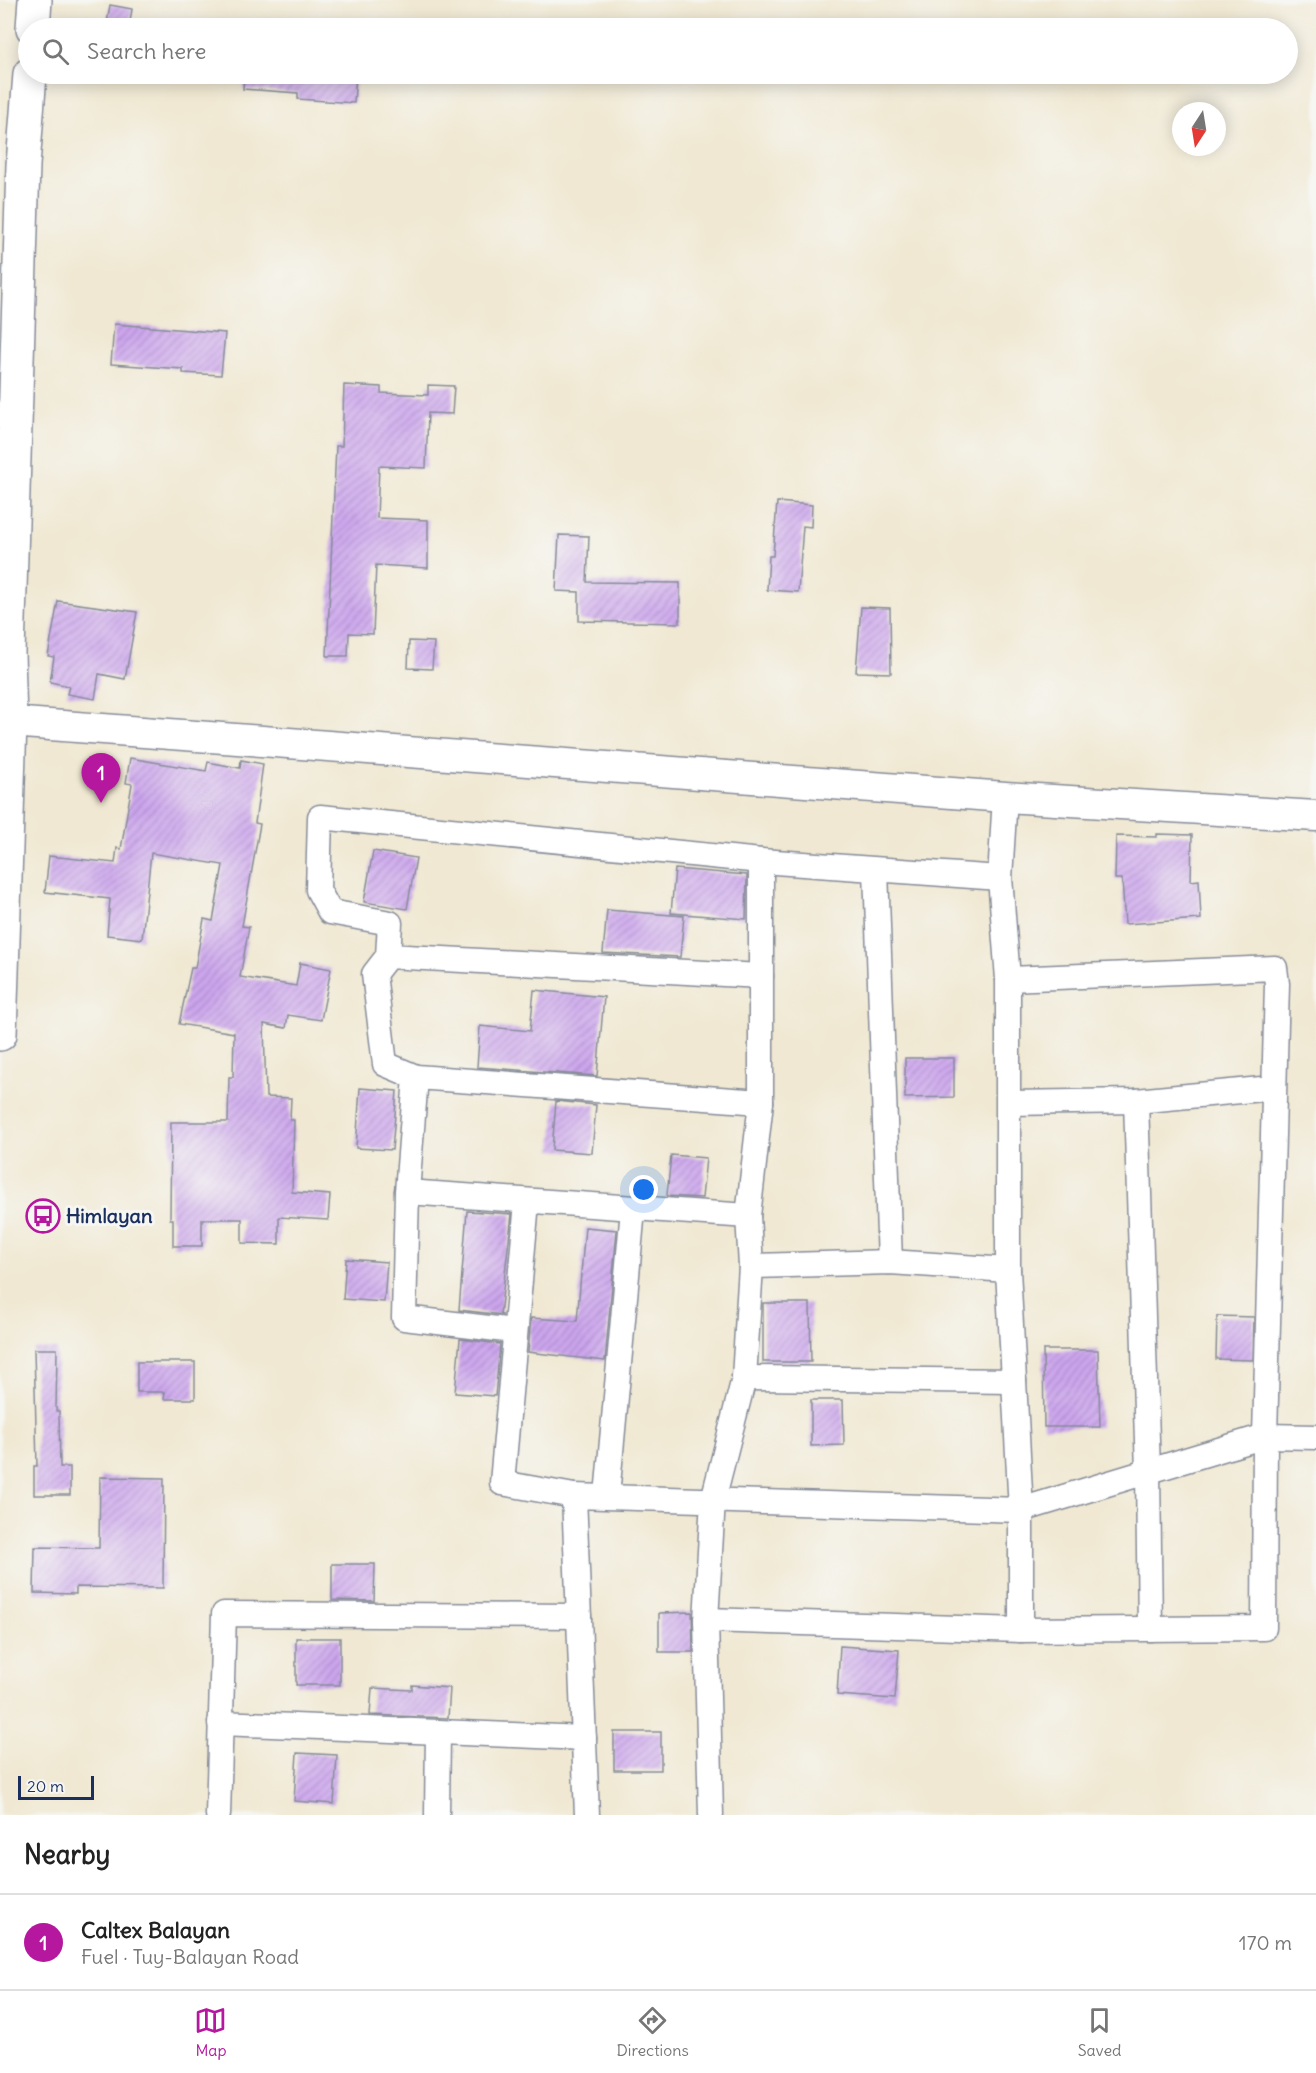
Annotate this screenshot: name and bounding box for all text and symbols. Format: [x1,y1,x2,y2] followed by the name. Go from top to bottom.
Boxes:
[18,18,1298,84] search box
[39,35,72,68] icon: search
[87,37,206,65] text: Search here
[1172,102,1226,156] north arrow
[82,754,120,803] pin: 1
[629,1175,658,1204] your location
[25,1198,61,1234] bus stop icon: Himlayan
[66,1203,153,1228] place label: Himlayan
[18,1773,94,1800] scale bar
[27,1776,64,1796] text: 20 m
[24,1838,110,1871] text: Nearby
[81,1916,230,1944] text: Caltex Balayan
[40,1930,47,1955] text: 1
[1239,1930,1292,1955] text: 170 m
[81,1944,299,1969] text: Fuel · Tuy-Balayan Road
[194,2004,227,2060] tab: Map
[616,2004,689,2060] tab: Directions
[1078,2004,1122,2060] tab: Saved

